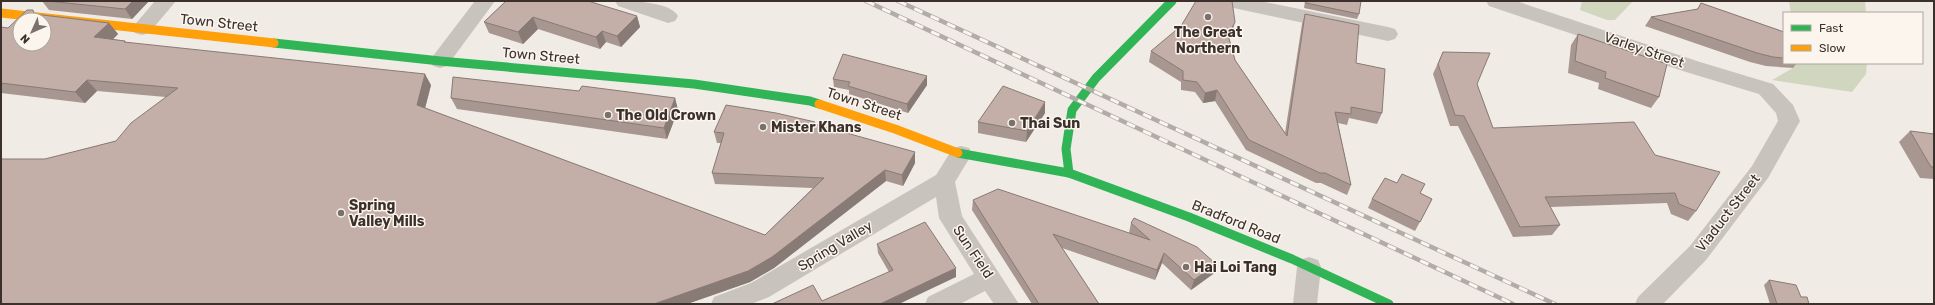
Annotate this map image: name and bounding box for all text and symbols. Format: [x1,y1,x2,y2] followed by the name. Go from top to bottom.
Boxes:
[179,10,259,36] street label: Town Street
[12,12,52,52] north arrow
[1203,12,1213,22] marker: The Great Northern
[1783,12,1923,64] legend
[1819,21,1843,35] text: Fast
[1174,24,1243,57] place label: The Great Northern
[1602,28,1687,72] street label: Varley Street
[18,31,33,46] text: N
[1819,41,1846,55] text: Slow
[501,44,581,68] street label: Town Street
[824,84,904,124] street label: Town Street
[616,107,716,124] place label: The Old Crown
[603,110,613,120] marker: The Old Crown
[1020,115,1080,132] place label: Thai Sun
[1007,118,1017,128] marker: Thai Sun
[771,119,862,136] place label: Mister Khans
[758,122,768,132] marker: Mister Khans
[1692,170,1764,255] street label: Viaduct Street
[349,197,425,230] place label: Spring Valley Mills
[1189,197,1283,247] street label: Bradford Road
[336,208,346,218] marker: Spring Valley Mills
[795,217,876,275] street label: Spring Valley
[949,222,997,282] street label: Sun Field
[1194,259,1277,276] place label: Hai Loi Tang
[1181,262,1191,272] marker: Hai Loi Tang

